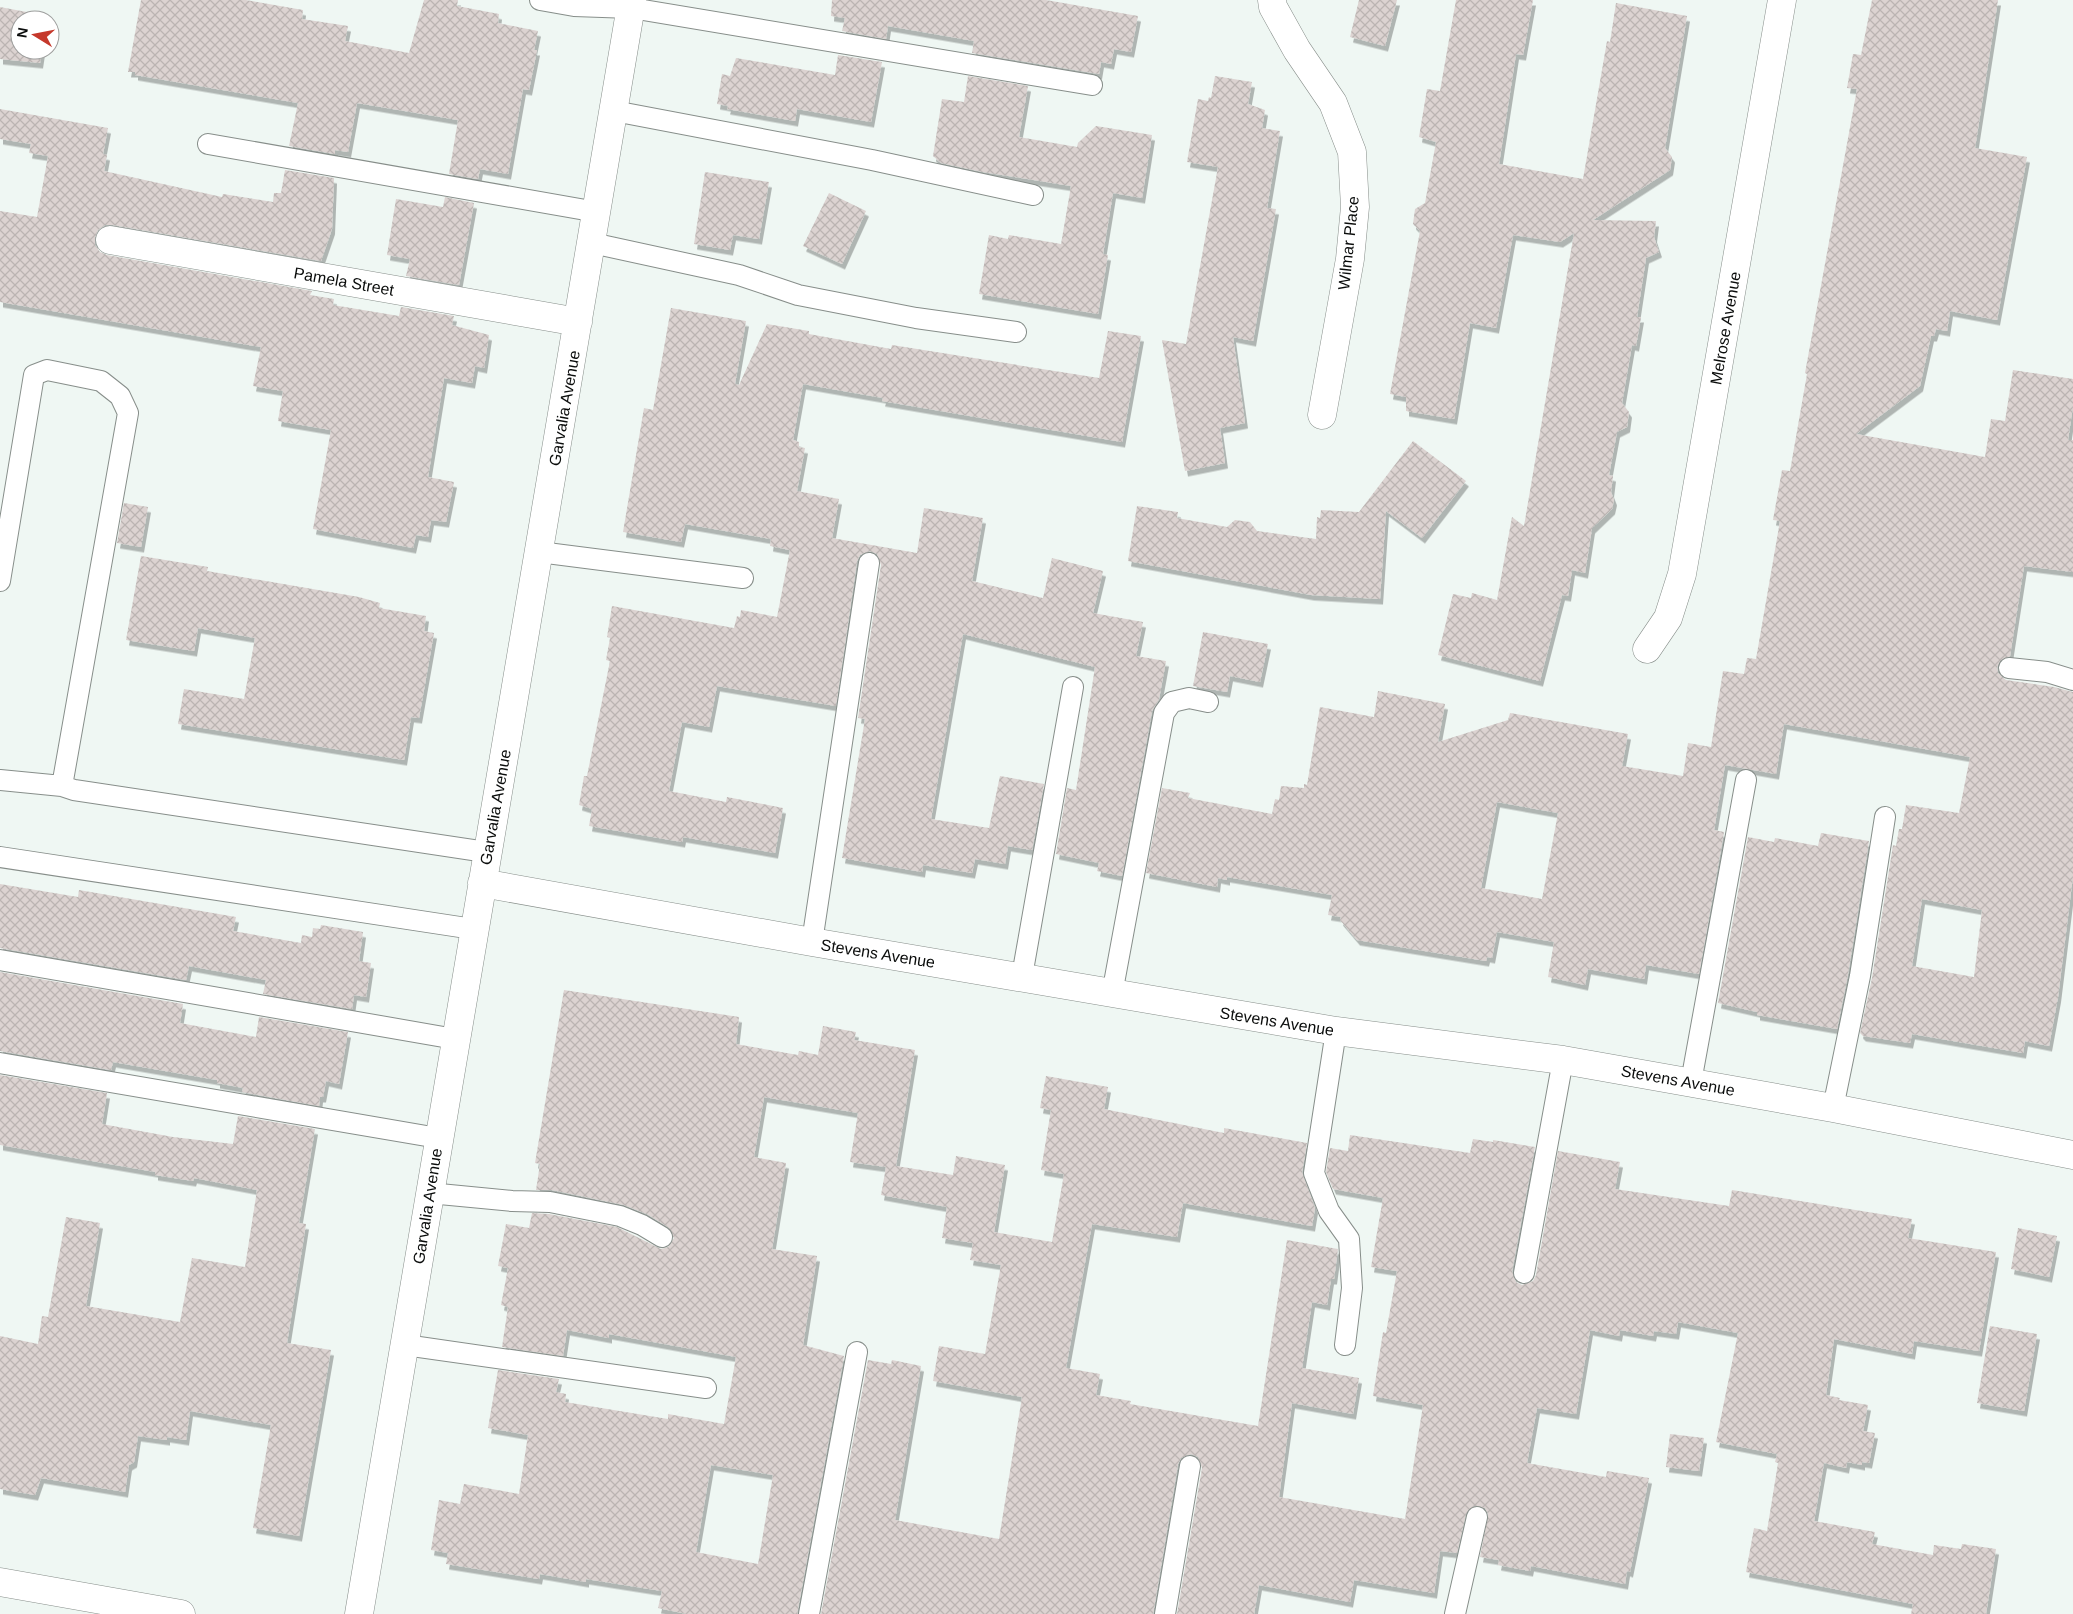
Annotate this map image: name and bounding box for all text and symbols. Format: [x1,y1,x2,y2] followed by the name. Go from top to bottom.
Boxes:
[10,10,60,60] north arrow
[13,26,31,39] text: N
[1335,195,1362,291] street label: Wilmar Place
[293,264,396,299] street label: Pamela Street
[1707,270,1744,386] street label: Melrose Avenue
[546,349,583,467] street label: Garvalia Avenue
[477,748,514,866] street label: Garvalia Avenue
[820,936,936,971] street label: Stevens Avenue
[1219,1004,1335,1039] street label: Stevens Avenue
[1620,1062,1736,1099] street label: Stevens Avenue
[410,1147,445,1265] street label: Garvalia Avenue

